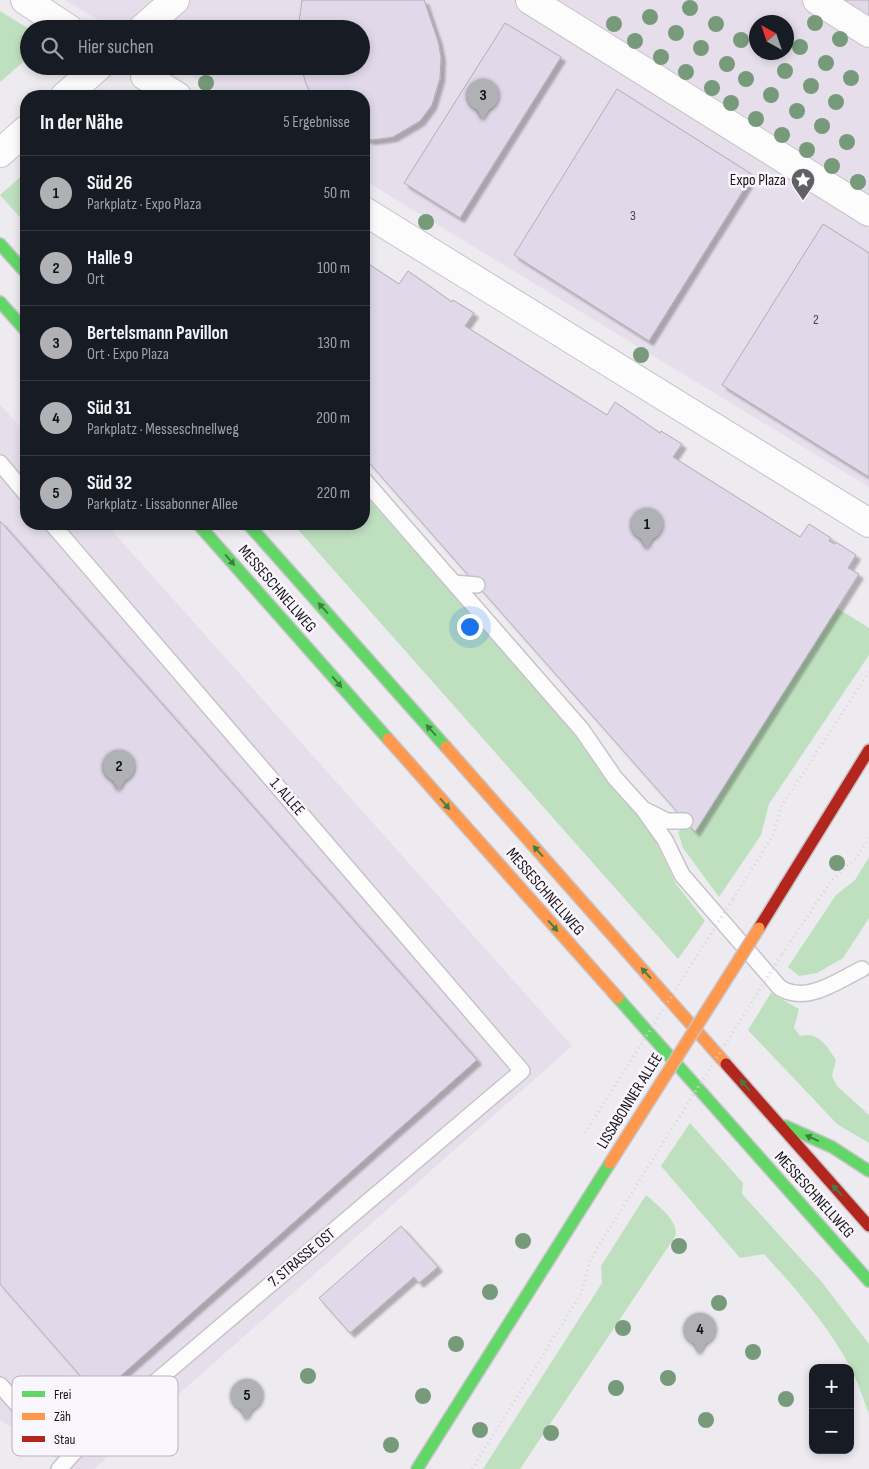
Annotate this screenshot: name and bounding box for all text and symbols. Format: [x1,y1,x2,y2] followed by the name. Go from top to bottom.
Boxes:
[749,15,794,60] north arrow
[20,20,370,75] search box
[38,34,66,62] icon: search
[78,36,154,59] text: Hier suchen
[467,79,499,120] pin: 3
[40,110,123,135] text: In der Nähe
[283,113,350,132] text: 5 Ergebnisse
[790,167,816,201] place icon: Expo Plaza
[730,171,786,190] place label: Expo Plaza
[87,172,132,195] text: Süd 26
[53,184,59,203] text: 1
[324,184,350,203] text: 50 m
[87,195,201,214] text: Parkplatz · Expo Plaza
[630,207,636,224] house number: 3
[87,247,133,270] text: Halle 9
[52,259,60,278] text: 2
[317,259,350,278] text: 100 m
[87,270,105,289] text: Ort
[813,311,819,328] house number: 2
[87,322,228,345] text: Bertelsmann Pavillon
[52,334,60,353] text: 3
[318,334,350,353] text: 130 m
[87,345,169,364] text: Ort · Expo Plaza
[87,397,131,420] text: Süd 31
[52,409,60,428] text: 4
[316,409,350,428] text: 200 m
[87,420,239,439] text: Parkplatz · Messeschnellweg
[87,472,132,495] text: Süd 32
[52,484,60,503] text: 5
[317,484,350,503] text: 220 m
[87,495,238,514] text: Parkplatz · Lissabonner Allee
[631,508,663,549] pin: 1
[234,541,320,637] street label: MESSESCHNELLWEG
[224,554,236,566] one-way arrow
[317,603,329,615] one-way arrow
[457,614,483,640] your location
[332,676,343,689] one-way arrow
[425,723,436,736] one-way arrow
[103,750,135,791] pin: 2
[266,774,308,820] street label: 1. ALLEE
[439,798,450,810] one-way arrow
[502,844,588,940] street label: MESSESCHNELLWEG
[533,845,544,858] one-way arrow
[547,919,558,932] one-way arrow
[641,966,652,979] one-way arrow
[593,1050,667,1152] street label: LISSABONNER ALLEE
[739,1079,750,1092] one-way arrow
[805,1134,819,1142] one-way arrow
[770,1148,858,1242] street label: MESSESCHNELLWEG
[831,1183,842,1196] one-way arrow
[265,1224,340,1291] street label: 7. STRASSE OST
[684,1313,716,1354] pin: 4
[809,1364,854,1454] map controls
[809,1364,854,1409] button: +
[12,1376,178,1456] legend
[231,1379,263,1420] pin: 5
[54,1386,71,1403] text: Frei
[54,1408,71,1425] text: Zäh
[809,1409,854,1454] button: −
[54,1431,76,1448] text: Stau

